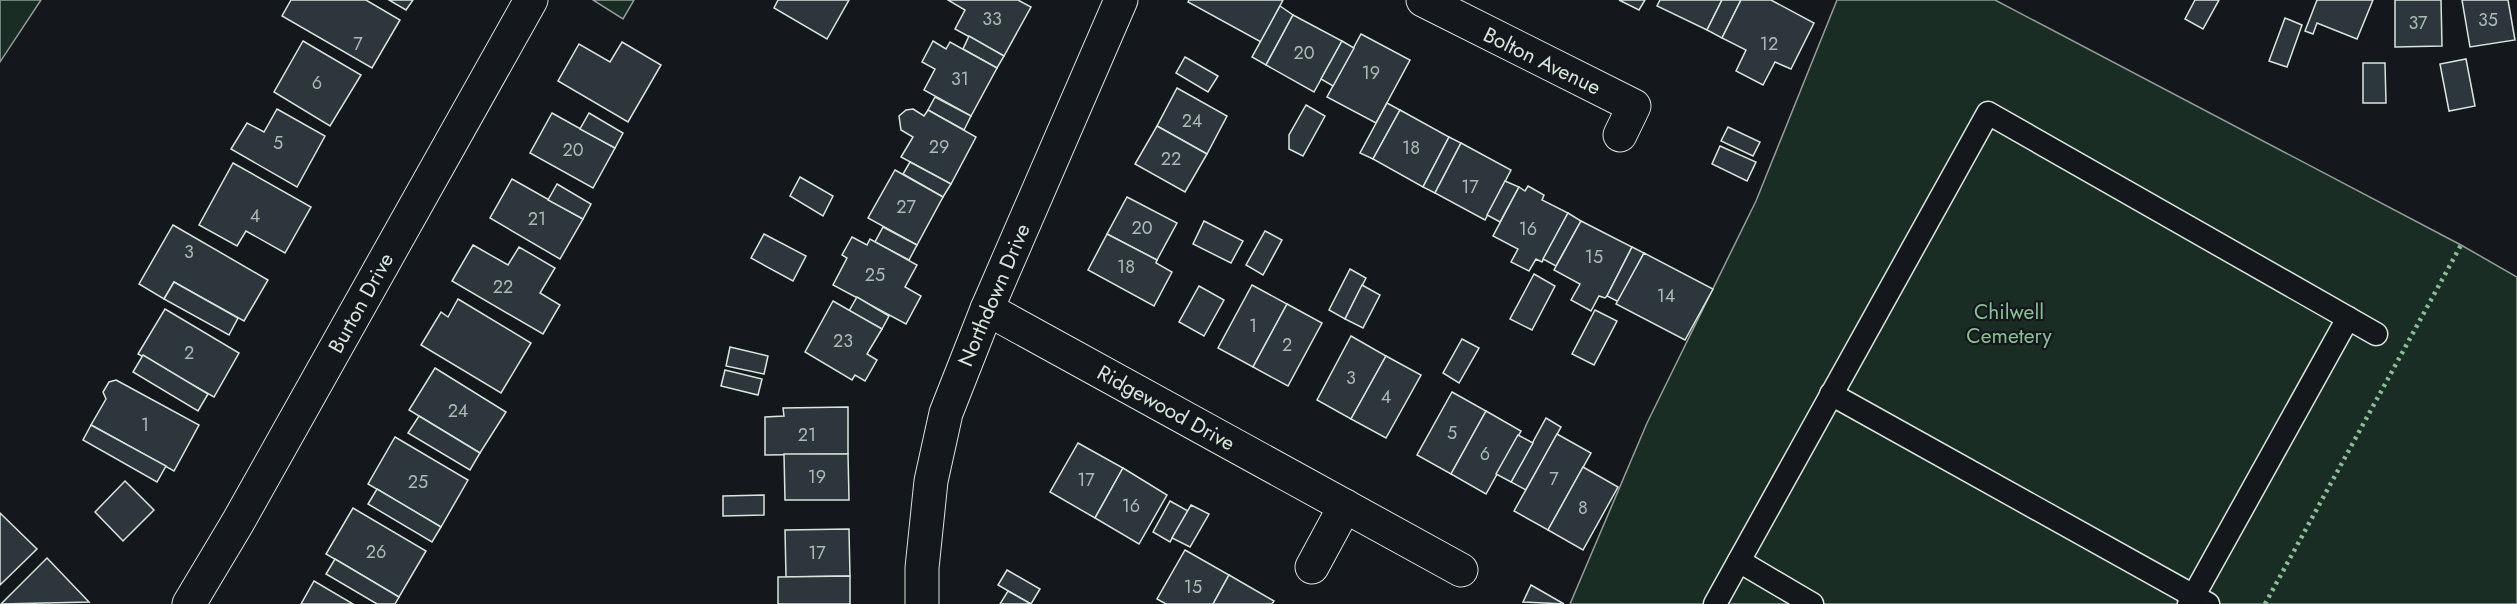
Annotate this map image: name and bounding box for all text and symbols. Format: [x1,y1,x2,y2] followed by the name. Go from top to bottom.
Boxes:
[982,6,1002,32] house number: 33
[2478,7,2498,33] house number: 35
[2408,10,2428,36] house number: 37
[1478,20,1606,102] street label: Bolton Avenue
[353,31,363,57] house number: 7
[1760,31,1778,57] house number: 12
[1293,40,1315,66] house number: 20
[1362,60,1380,86] house number: 19
[951,66,969,92] house number: 31
[312,70,322,96] house number: 6
[1182,108,1202,134] house number: 24
[273,130,283,156] house number: 5
[929,134,949,160] house number: 29
[1402,135,1420,161] house number: 18
[562,137,584,163] house number: 20
[1161,146,1181,172] house number: 22
[1461,174,1479,200] house number: 17
[896,194,916,220] house number: 27
[250,203,260,229] house number: 4
[528,206,546,232] house number: 21
[1131,215,1153,241] house number: 20
[1519,216,1537,242] house number: 16
[950,219,1038,371] street label: Northdown Drive
[184,239,194,265] house number: 3
[1585,244,1603,270] house number: 15
[321,247,401,359] street label: Burton Drive
[1117,254,1135,280] house number: 18
[865,262,885,288] house number: 25
[493,274,513,300] house number: 22
[1657,283,1675,309] house number: 14
[1966,297,2052,351] park label: Chilwell Cemetery
[1249,313,1257,339] house number: 1
[833,328,853,354] house number: 23
[1282,332,1292,358] house number: 2
[184,340,194,366] house number: 2
[1092,358,1241,458] street label: Ridgewood Drive
[1346,365,1356,391] house number: 3
[1381,384,1391,410] house number: 4
[448,398,468,424] house number: 24
[141,412,149,438] house number: 1
[1447,420,1457,446] house number: 5
[798,422,816,448] house number: 21
[1480,441,1490,467] house number: 6
[808,464,826,490] house number: 19
[1549,466,1559,492] house number: 7
[1077,467,1095,493] house number: 17
[408,469,428,495] house number: 25
[1122,493,1140,519] house number: 16
[1578,495,1588,521] house number: 8
[366,539,386,565] house number: 26
[808,540,826,566] house number: 17
[1184,574,1202,600] house number: 15

